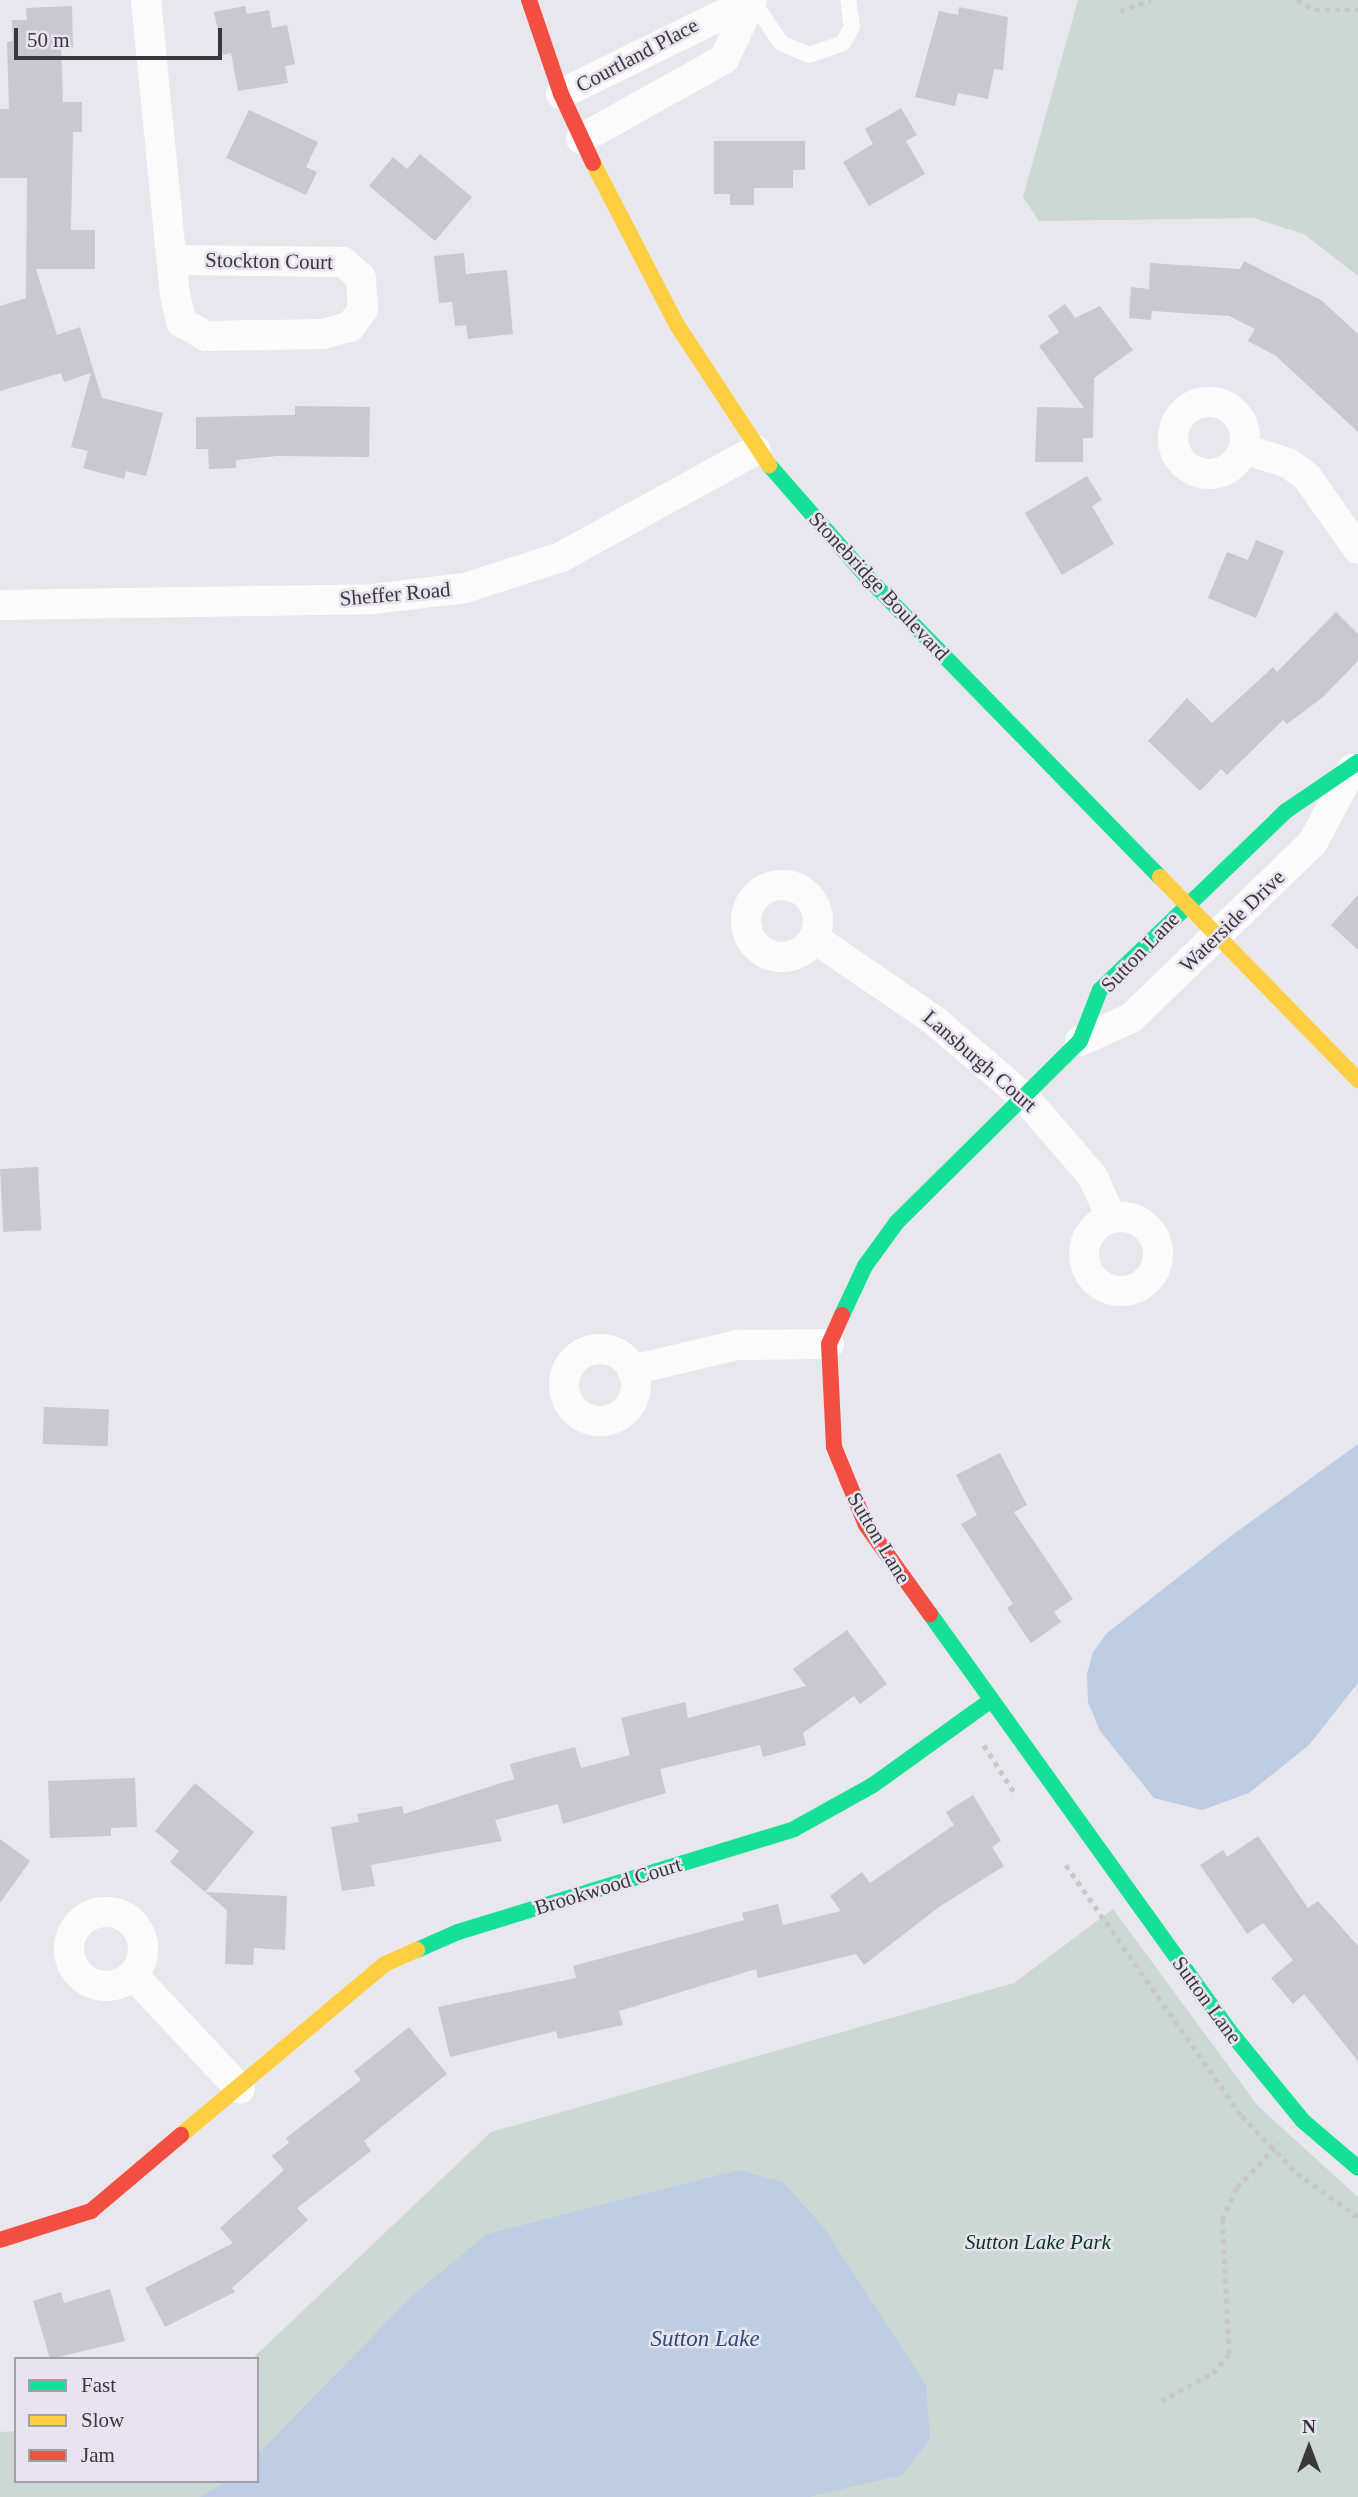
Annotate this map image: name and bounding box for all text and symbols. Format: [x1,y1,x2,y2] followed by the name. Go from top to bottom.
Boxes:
[572,12,702,98] street label: Courtland Place
[18,14,226,58] scale bar
[27,28,70,52] text: 50 m
[205,247,333,275] street label: Stockton Court
[804,506,954,666] street label: Stonebridge Boulevard
[339,577,451,611] street label: Sheffer Road
[1174,865,1290,977] street label: Waterside Drive
[1095,907,1185,997] street label: Sutton Lane
[918,1005,1042,1117] street label: Lansburgh Court
[842,1488,916,1588] street label: Sutton Lane
[532,1852,684,1920] street label: Brookwood Court
[1167,1951,1247,2049] street label: Sutton Lane
[965,2229,1111,2255] park label: Sutton Lake Park
[650,2325,760,2353] water label: Sutton Lake
[14,2357,259,2483] legend
[81,2373,116,2397] text: Fast
[81,2408,124,2432] text: Slow
[1274,2413,1344,2483] north arrow
[1302,2416,1316,2437] text: N
[81,2443,115,2467] text: Jam

